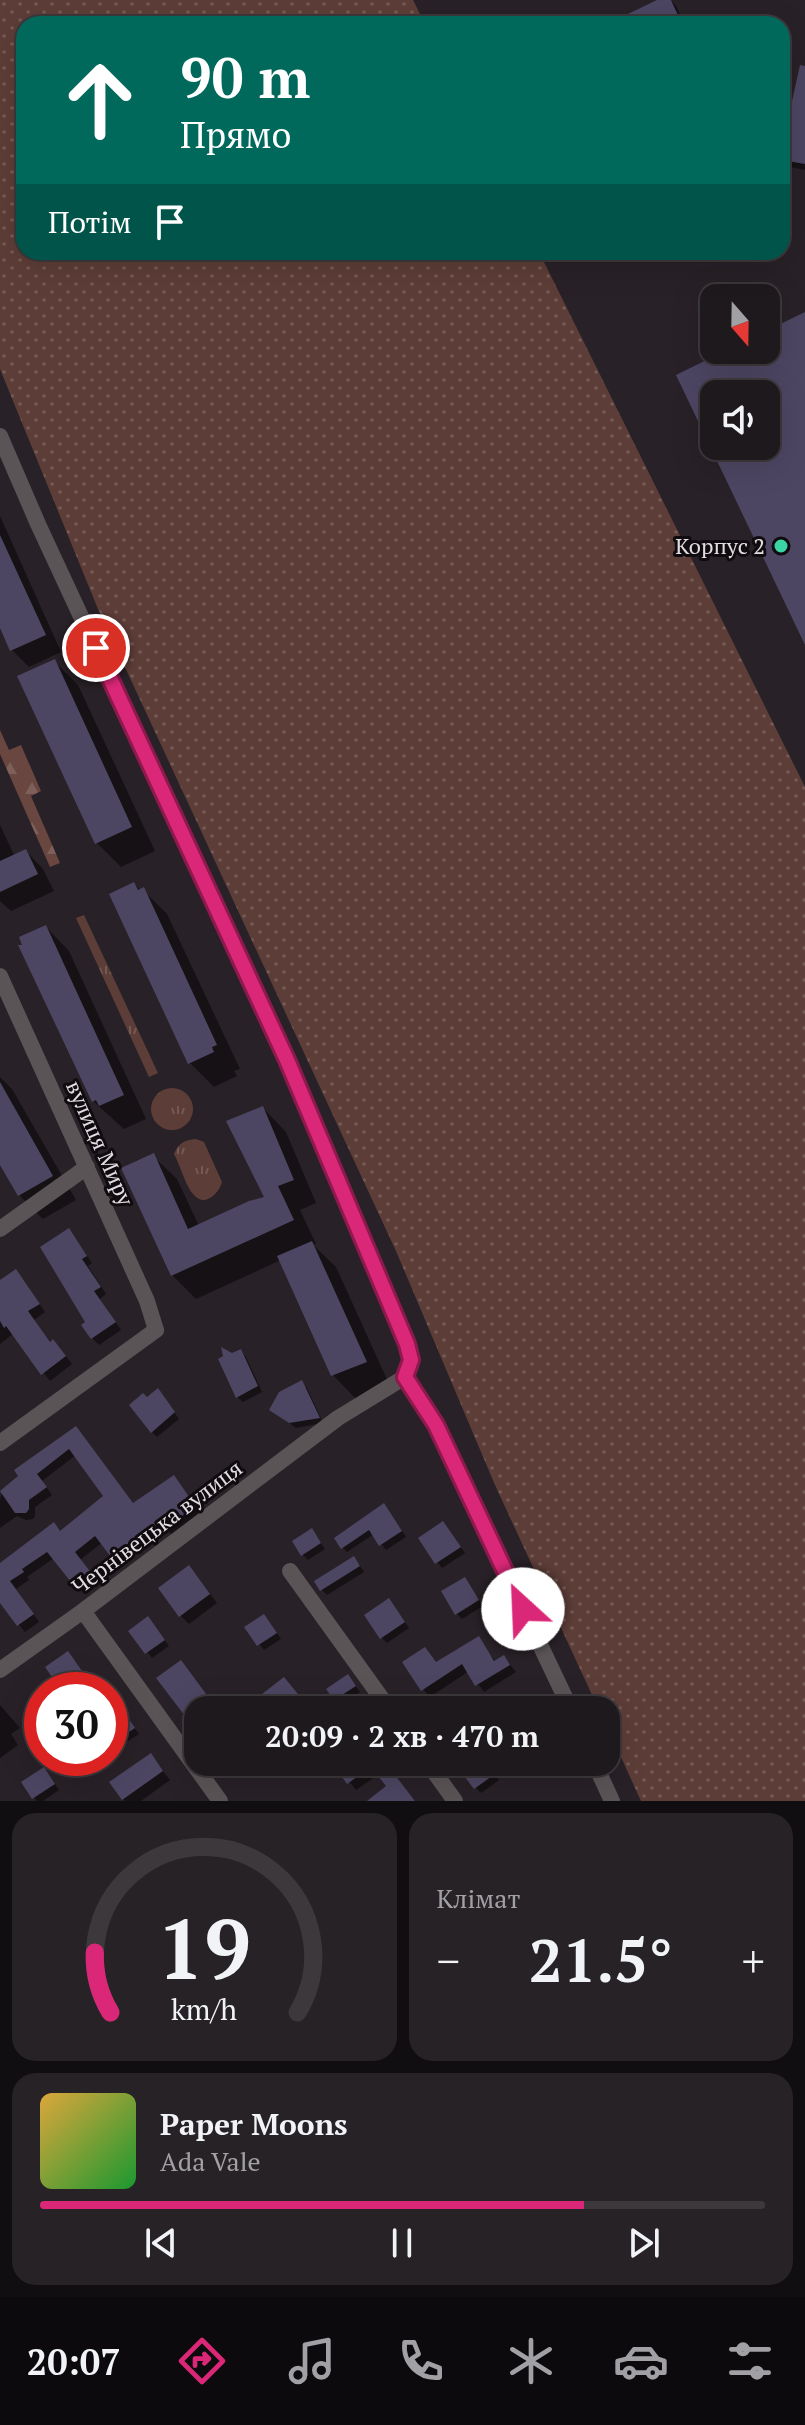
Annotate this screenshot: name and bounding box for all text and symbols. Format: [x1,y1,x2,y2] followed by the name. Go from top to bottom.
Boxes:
[180,40,310,114] text: 90 m
[48,48,152,152] icon: ahead
[180,111,291,158] text: Прямо
[148,200,192,244] icon: arrive
[48,202,132,242] text: Потім
[700,284,780,364] north arrow
[700,284,780,460] map controls
[700,380,780,460] button: sound
[675,531,765,560] place label: Корпус 2
[772,537,790,555] marker: Корпус 2
[62,614,130,682] pin
[74,626,118,670] icon: arrive
[60,1076,141,1211] street label: вулиця Миру
[66,1453,248,1600] street label: Чернівецька вулиця
[481,1567,565,1651] position arrow
[24,1672,128,1776] speed limit sign: 30
[265,1716,539,1756] text: 20:09 · 2 хв · 470 m
[437,1881,520,1915] text: Клімат
[157,1893,251,2003] text: 19
[529,1920,673,1999] text: 21.5°
[437,1931,460,1990] text: −
[742,1931,765,1990] text: +
[171,1990,237,2028] text: km/h
[160,2104,348,2144] text: Paper Moons
[160,2144,261,2178] text: Ada Vale
[139,2221,183,2265] icon: previous
[380,2221,424,2265] icon: pause
[622,2221,666,2265] icon: next
[174,2333,230,2389] icon: directions
[284,2333,340,2389] icon: music
[393,2333,449,2389] icon: phone
[503,2333,559,2389] icon: climate
[613,2333,669,2389] icon: car
[722,2333,778,2389] icon: filters
[27,2338,121,2385] text: 20:07

